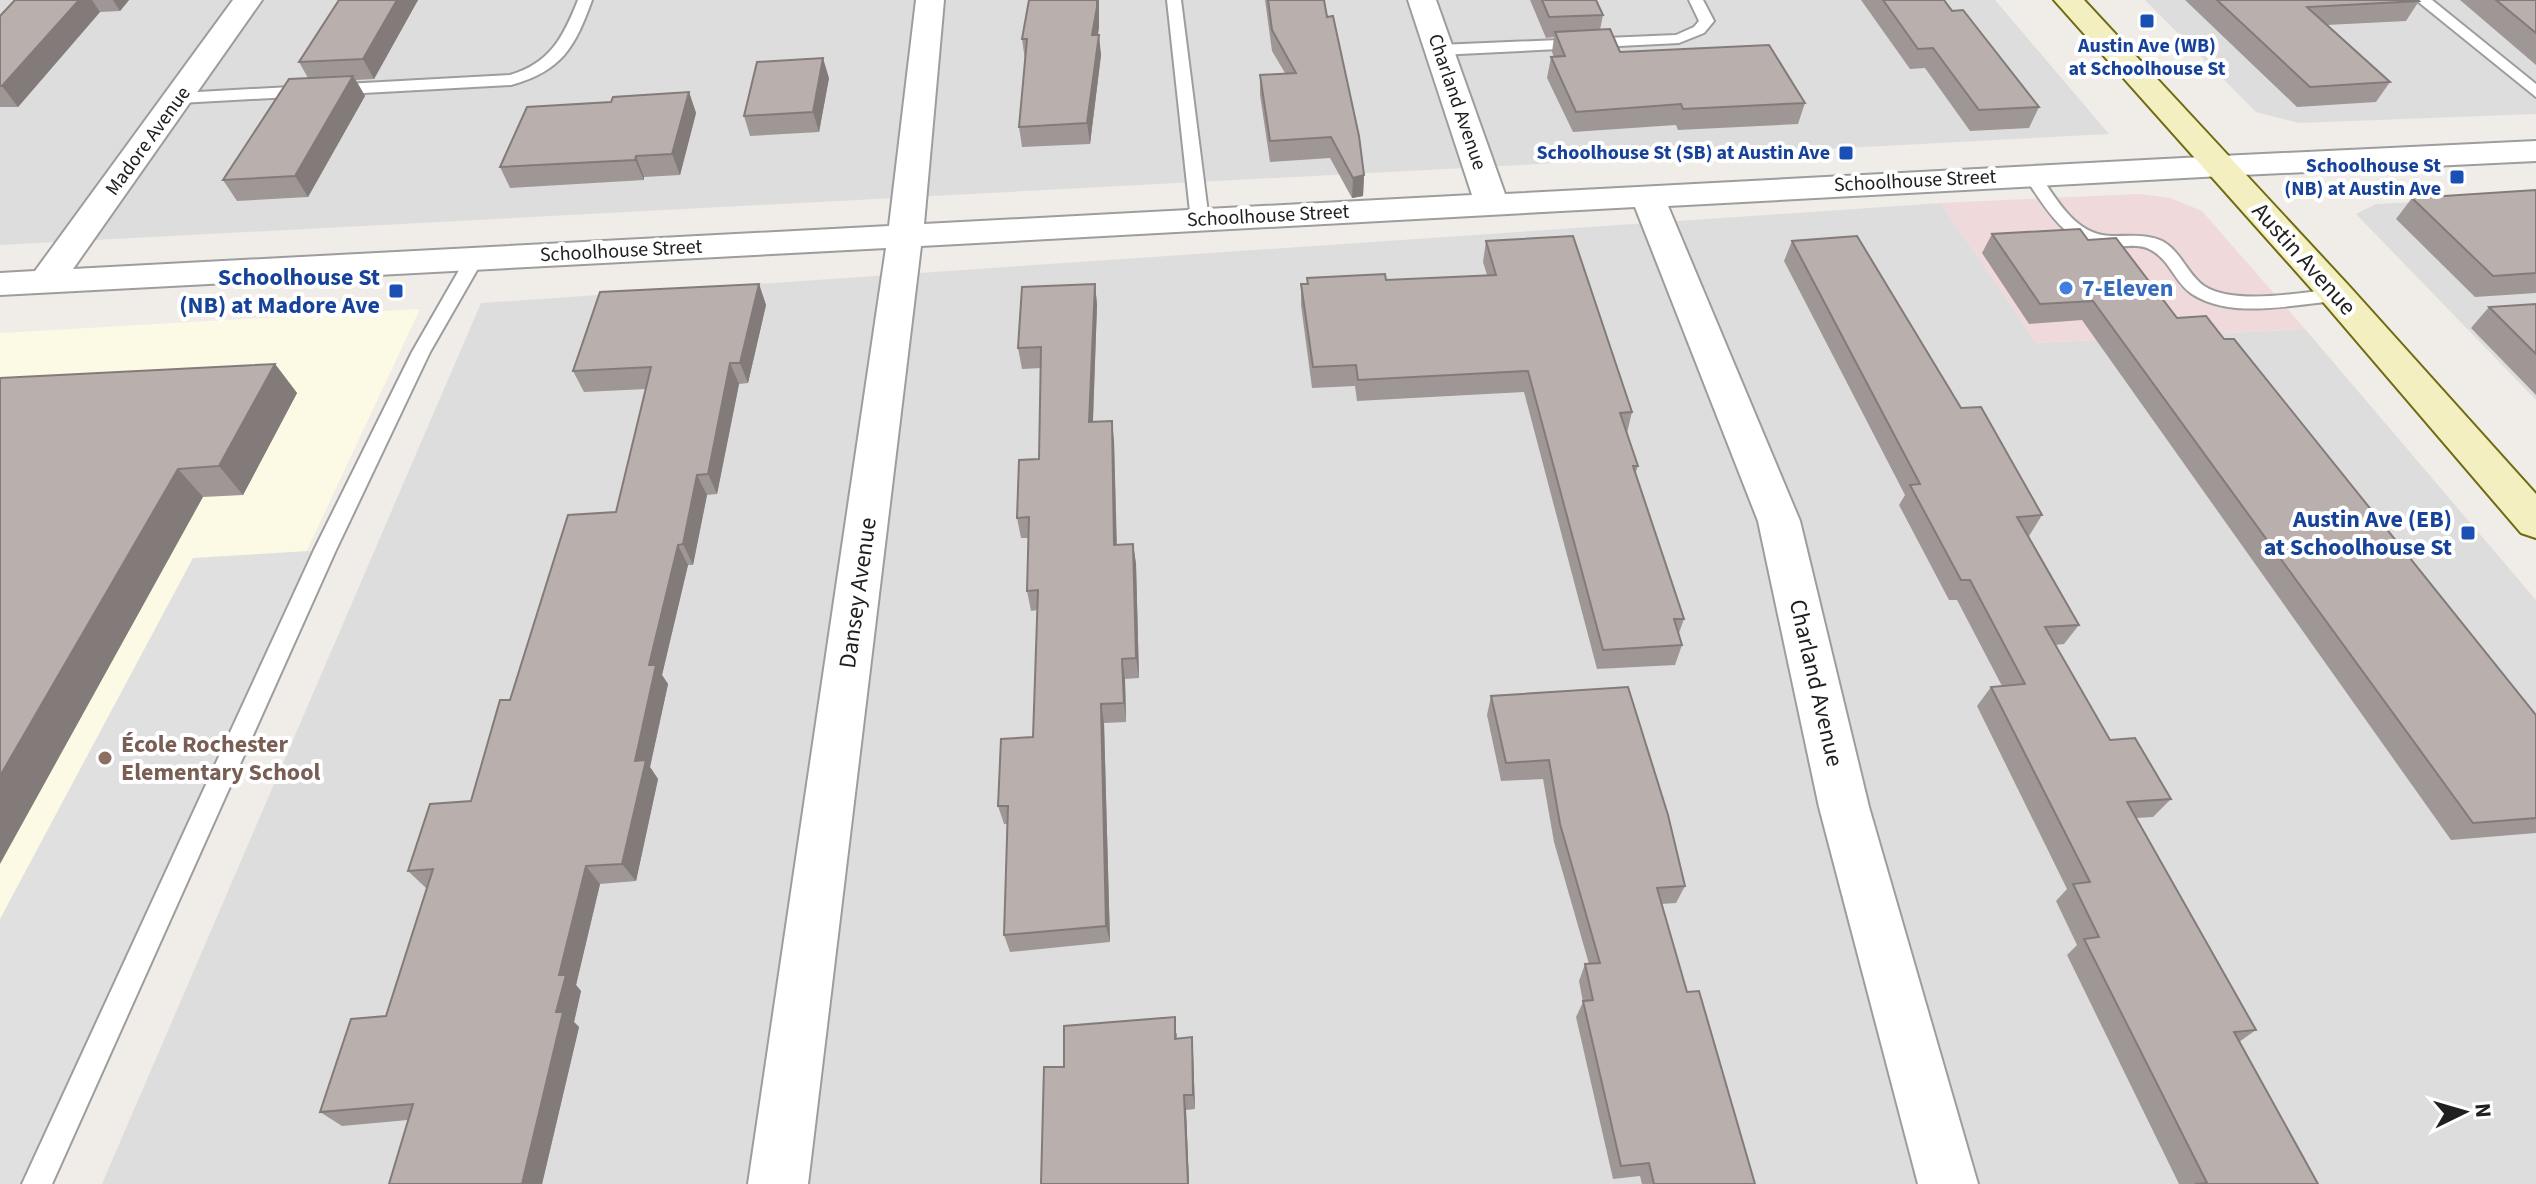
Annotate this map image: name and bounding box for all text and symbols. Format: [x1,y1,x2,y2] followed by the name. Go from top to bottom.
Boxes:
[2138,12,2156,30] marker: Austin Ave (WB) at Schoolhouse St
[1421,30,1493,174] street label: Charland Avenue
[2069,32,2226,83] place label: Austin Ave (WB) at Schoolhouse St
[99,81,197,201] street label: Madore Avenue
[1536,139,1830,167] place label: Schoolhouse St (SB) at Austin Ave
[1837,144,1855,162] marker: Schoolhouse St (SB) at Austin Ave
[2284,152,2441,203] place label: Schoolhouse St (NB) at Austin Ave
[1833,163,1997,199] street label: Schoolhouse Street
[2448,168,2466,186] marker: Schoolhouse St (NB) at Austin Ave
[2244,195,2364,323] street label: Austin Avenue
[1186,198,1350,234] street label: Schoolhouse Street
[539,233,703,269] street label: Schoolhouse Street
[179,260,380,323] place label: Schoolhouse St (NB) at Madore Ave
[2082,271,2173,306] place label: 7-Eleven
[2057,279,2075,297] marker: 7-Eleven
[387,282,405,300] marker: Schoolhouse St (NB) at Madore Ave
[2264,502,2452,565] place label: Austin Ave (EB) at Schoolhouse St
[830,515,886,671] street label: Dansey Avenue
[2459,524,2477,542] marker: Austin Ave (EB) at Schoolhouse St
[1780,596,1852,770] street label: Charland Avenue
[121,727,320,790] place label: École Rochester Elementary School
[96,749,114,767] marker: École Rochester Elementary School
[2424,1072,2504,1152] north arrow
[2466,1102,2500,1119] text: N

